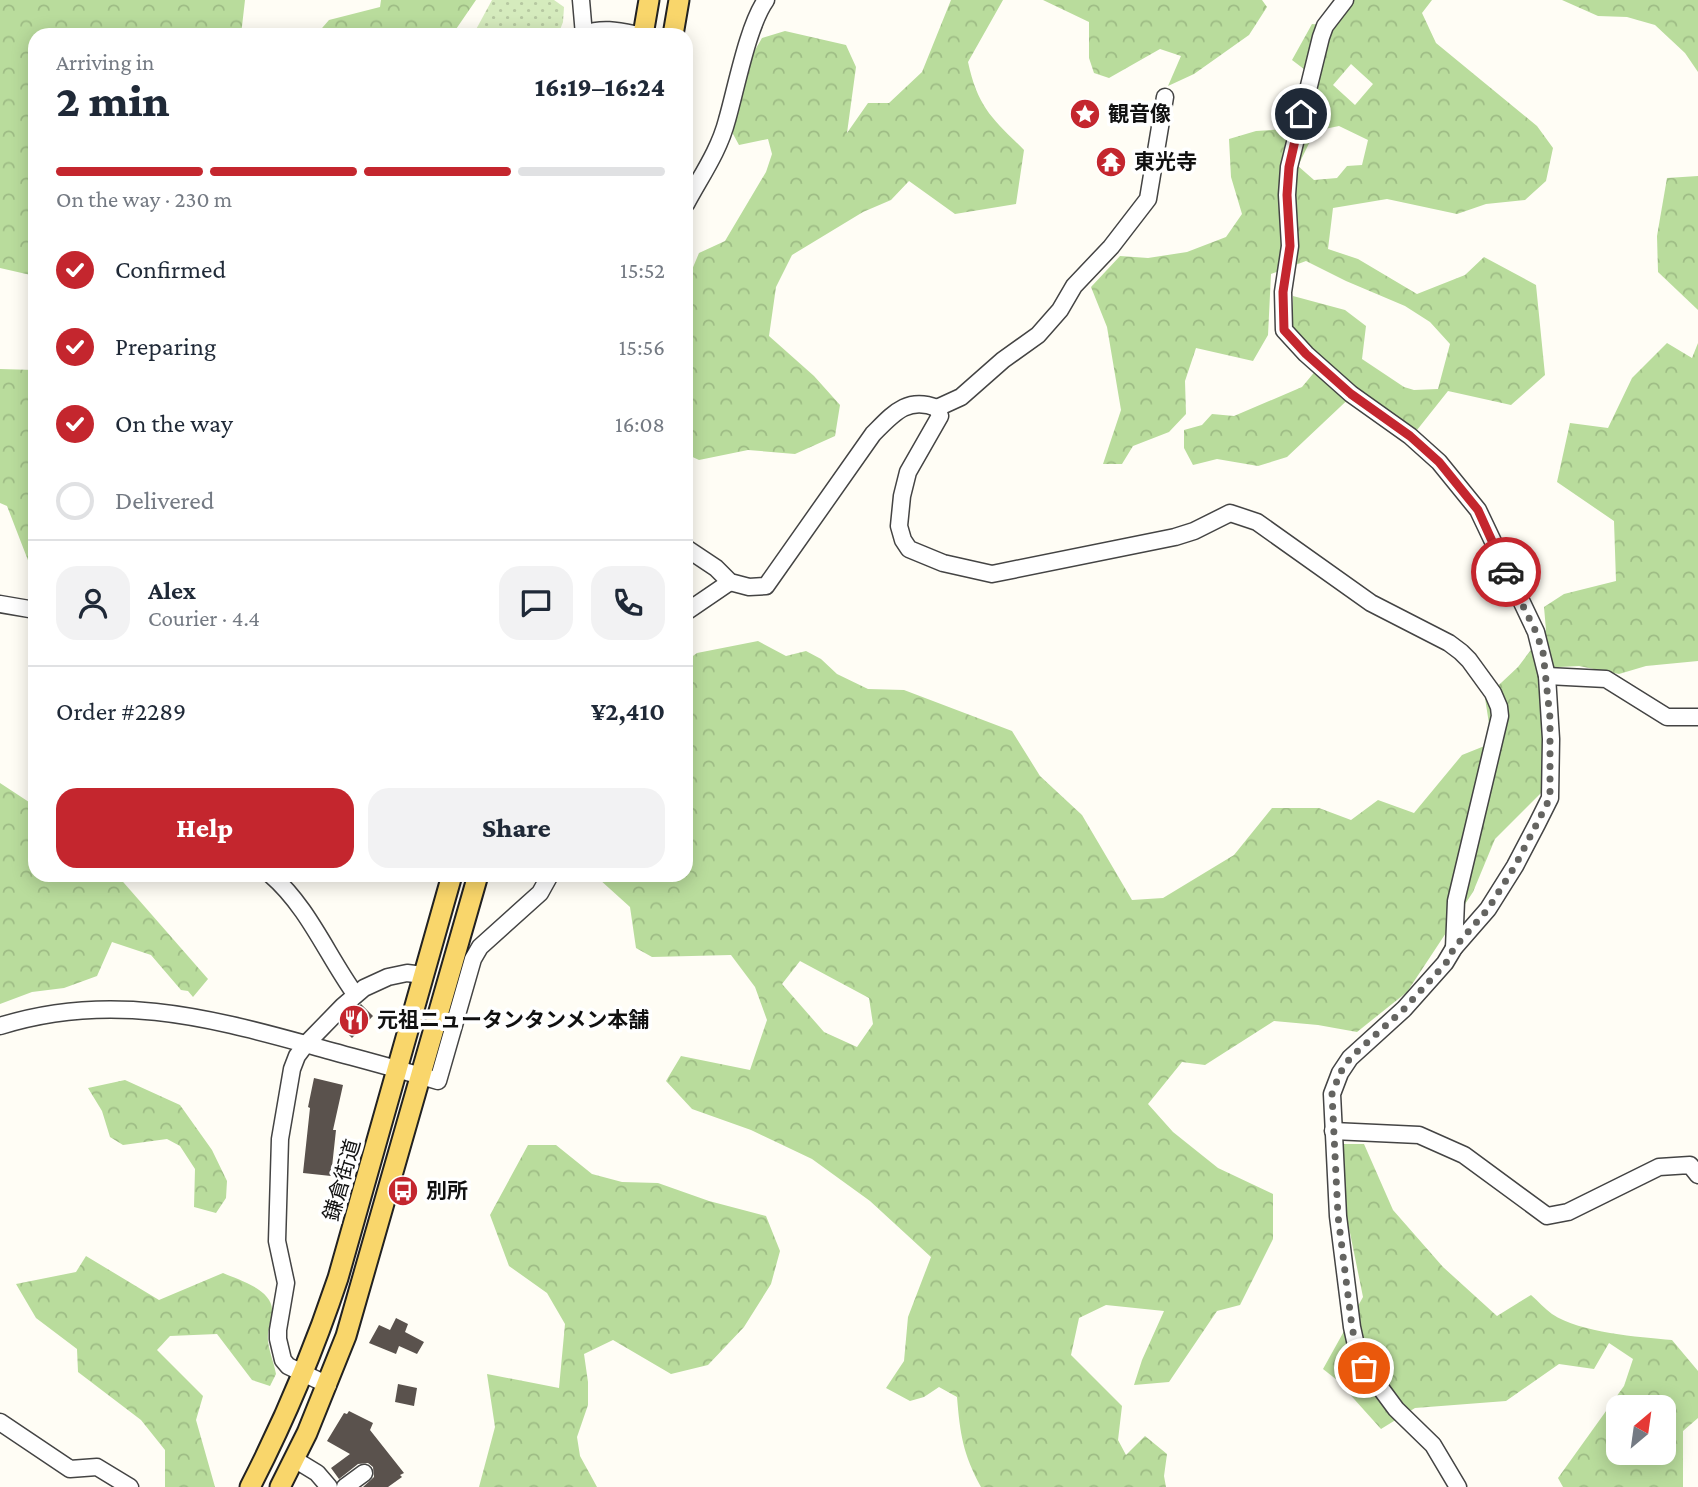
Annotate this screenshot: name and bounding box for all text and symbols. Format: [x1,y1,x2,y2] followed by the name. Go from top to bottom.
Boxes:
[56,49,154,75] text: Arriving in
[535,73,665,102] text: 16:19–16:24
[56,75,170,126] text: 2 min
[1271,84,1331,144] pin
[1282,95,1320,133] icon: home
[1068,97,1102,131] place icon: 観音像
[1108,102,1171,126] place label: 観音像
[1094,145,1128,179] temple icon: 東光寺
[1134,150,1197,174] place label: 東光寺
[56,186,232,212] text: On the way · 230 m
[56,251,94,289] icon: check
[115,255,226,284] text: Confirmed
[620,257,665,283] text: 15:52
[56,328,94,366] icon: check
[115,332,216,361] text: Preparing
[619,334,665,360] text: 15:56
[56,405,94,443] icon: check
[115,409,233,438] text: On the way
[615,411,665,437] text: 16:08
[115,486,214,515] text: Delivered
[1471,537,1541,607] courier
[1487,553,1525,591] icon: car
[56,566,130,640] button: person
[499,566,573,640] button: chat
[591,566,665,640] button: phone
[148,576,196,605] text: Alex
[148,605,260,631] text: Courier · 4.4
[56,697,186,726] text: Order #2289
[591,697,665,726] text: ¥2,410
[56,788,354,868] button: Help
[368,788,665,868] button: Share
[337,1003,371,1037] restaurant icon: 元祖ニュータンタンメン本舗
[377,1008,649,1032] place label: 元祖ニュータンタンメン本舗
[319,1136,365,1224] street label: 鎌倉街道
[386,1174,420,1208] bus stop icon: 別所
[426,1179,468,1203] place label: 別所
[1334,1338,1394,1398] pin
[1345,1349,1383,1387] icon: bag
[1606,1395,1676,1465] north arrow
[1606,1395,1676,1465] map controls

